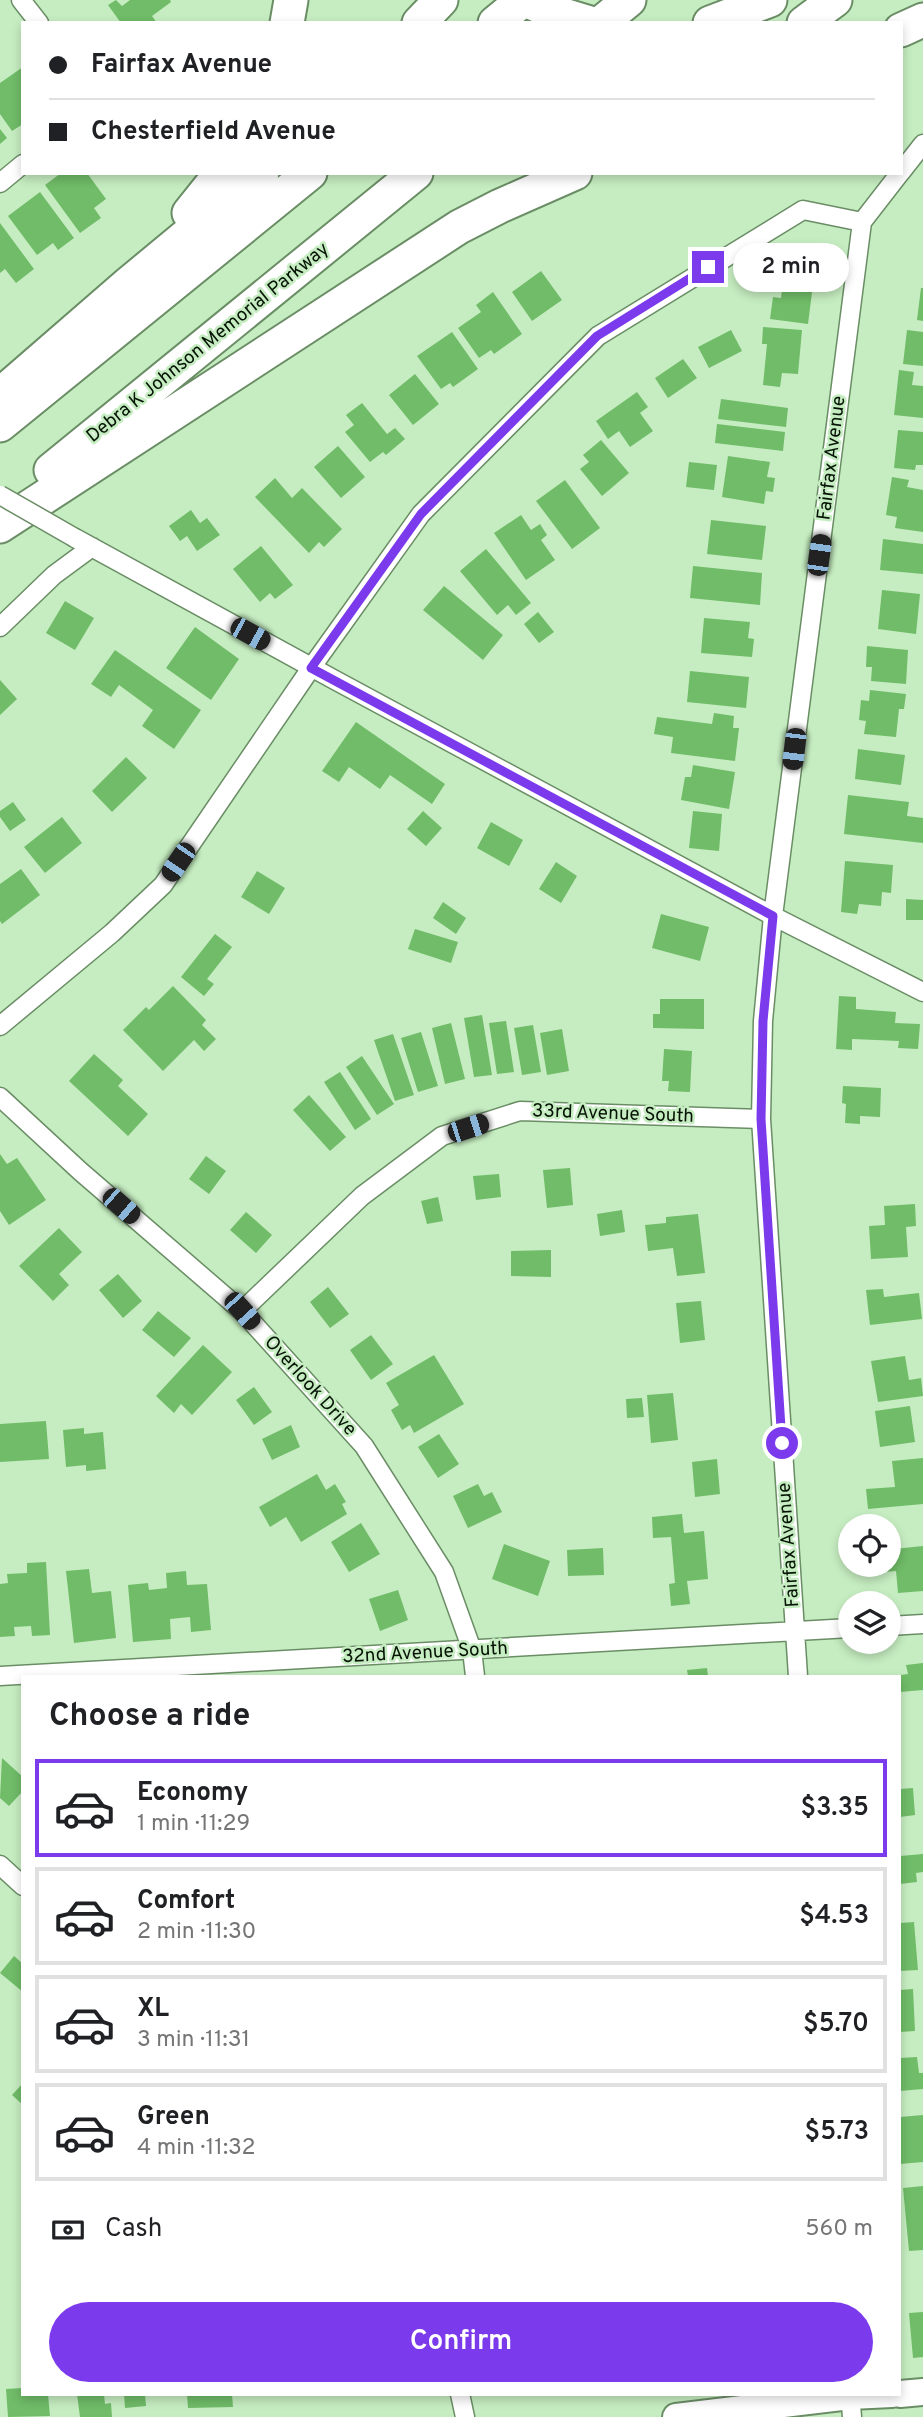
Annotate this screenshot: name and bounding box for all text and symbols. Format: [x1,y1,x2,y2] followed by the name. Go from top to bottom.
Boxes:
[91,49,272,82] text: Fairfax Avenue
[91,116,336,149] text: Chesterfield Avenue
[82,238,334,448] street label: Debra K Johnson Memorial Parkway
[732,243,848,292] callout: 2 min
[692,251,724,283] route end
[761,253,821,282] text: 2 min
[812,394,852,522] street label: Fairfax Avenue
[806,533,833,577] car
[227,615,274,653] car
[782,727,807,771] car
[158,839,199,885] car
[532,1099,694,1129] street label: 33rd Avenue South
[445,1112,492,1144] car
[99,1184,144,1228] car
[221,1288,264,1334] car
[259,1331,361,1441] street label: Overlook Drive
[766,1427,798,1459] route start
[773,1482,805,1608] street label: Fairfax Avenue
[838,1514,901,1654] map controls
[838,1514,901,1577] button: locate
[838,1591,901,1654] button: layers
[342,1637,508,1669] street label: 32nd Avenue South
[49,1697,250,1737] text: Choose a ride
[53,1777,116,1840] icon: car
[137,1777,248,1810] text: Economy
[801,1792,869,1825] text: $3.35
[137,1810,250,1839] text: 1 min · 11:29
[53,1885,116,1948] icon: car
[137,1885,235,1918] text: Comfort
[799,1900,869,1933] text: $4.53
[137,1918,256,1947] text: 2 min · 11:30
[53,1993,116,2056] icon: car
[137,1993,169,2026] text: XL
[803,2008,869,2041] text: $5.70
[137,2026,250,2055] text: 3 min · 11:31
[53,2101,116,2164] icon: car
[137,2101,210,2134] text: Green
[805,2116,869,2149] text: $5.73
[137,2134,256,2163] text: 4 min · 11:32
[49,2211,87,2249] icon: cash
[105,2213,162,2246] text: Cash
[805,2215,873,2244] text: 560 m
[49,2302,873,2382] button: Confirm

